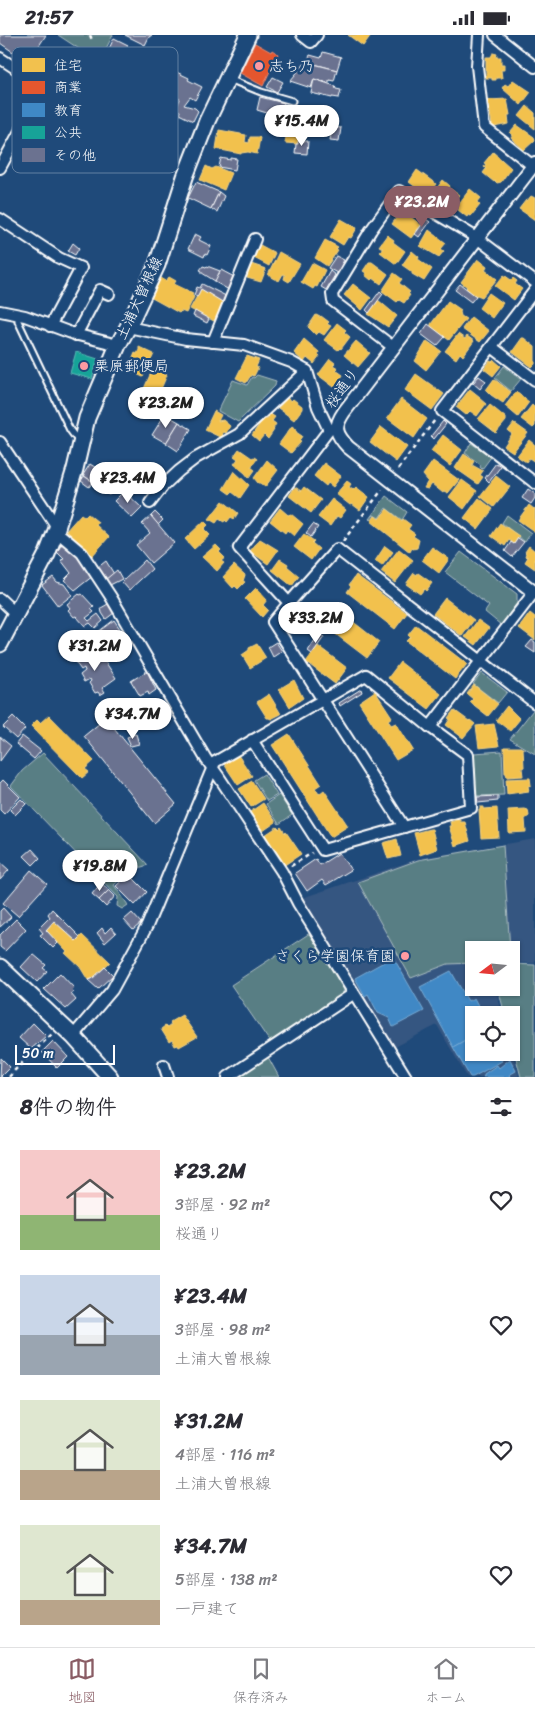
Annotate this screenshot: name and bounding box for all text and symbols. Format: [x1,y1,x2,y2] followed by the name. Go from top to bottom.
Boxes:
[25,1,72,34] text: 21:57
[12,47,178,173] legend
[54,53,82,78] text: 住宅
[269,53,314,79] place label: 志ち乃
[253,60,265,72] marker: 志ち乃
[54,75,82,100] text: 商業
[54,98,82,123] text: 教育
[261,105,343,147] pin: ¥15.4M
[275,106,329,135] text: ¥15.4M
[54,120,82,145] text: 公共
[54,143,96,168] text: その他
[381,185,463,228] pin: ¥23.2M
[395,187,449,216] text: ¥23.2M
[108,252,170,344] street label: 土浦大曽根線
[94,353,169,379] place label: 栗原郵便局
[78,360,90,372] marker: 栗原郵便局
[318,362,366,414] street label: 桜通り
[125,387,207,429] pin: ¥23.2M
[139,388,193,417] text: ¥23.2M
[87,461,169,504] pin: ¥23.4M
[101,463,155,492] text: ¥23.4M
[275,601,357,644] pin: ¥33.2M
[289,603,343,632] text: ¥33.2M
[54,629,136,672] pin: ¥31.2M
[69,631,121,660] text: ¥31.2M
[92,697,174,740] pin: ¥34.7M
[106,699,160,728] text: ¥34.7M
[59,849,141,892] pin: ¥19.8M
[73,851,127,880] text: ¥19.8M
[465,941,520,996] north arrow
[465,941,520,1061] map controls
[275,943,395,969] place label: さくら学園保育園
[399,950,411,962] marker: さくら学園保育園
[465,1006,520,1061] button: locate
[22,1041,54,1066] text: 50 m
[15,1042,115,1065] scale bar
[20,1088,117,1126] text: 8件の物件
[487,1093,515,1121] icon: filters
[175,1152,246,1190] text: ¥23.2M
[60,1170,120,1230] icon: home
[487,1186,515,1214] icon: heart
[175,1190,270,1219] text: 3部屋 · 92 m²
[175,1219,223,1248] text: 桜通り
[175,1277,247,1315] text: ¥23.4M
[60,1295,120,1355] icon: home
[487,1311,515,1339] icon: heart
[175,1315,271,1344] text: 3部屋 · 98 m²
[175,1344,271,1373] text: 土浦大曽根線
[175,1402,243,1440] text: ¥31.2M
[60,1420,120,1480] icon: home
[487,1436,515,1464] icon: heart
[175,1440,275,1469] text: 4部屋 · 116 m²
[175,1469,271,1498] text: 土浦大曽根線
[175,1527,247,1565] text: ¥34.7M
[60,1545,120,1605] icon: home
[487,1561,515,1589] icon: heart
[175,1565,277,1594] text: 5部屋 · 138 m²
[175,1594,239,1623] text: 一戸建て
[68,1655,96,1710] tab: 地図
[233,1655,289,1710] tab: 保存済み
[425,1655,467,1710] tab: ホーム

